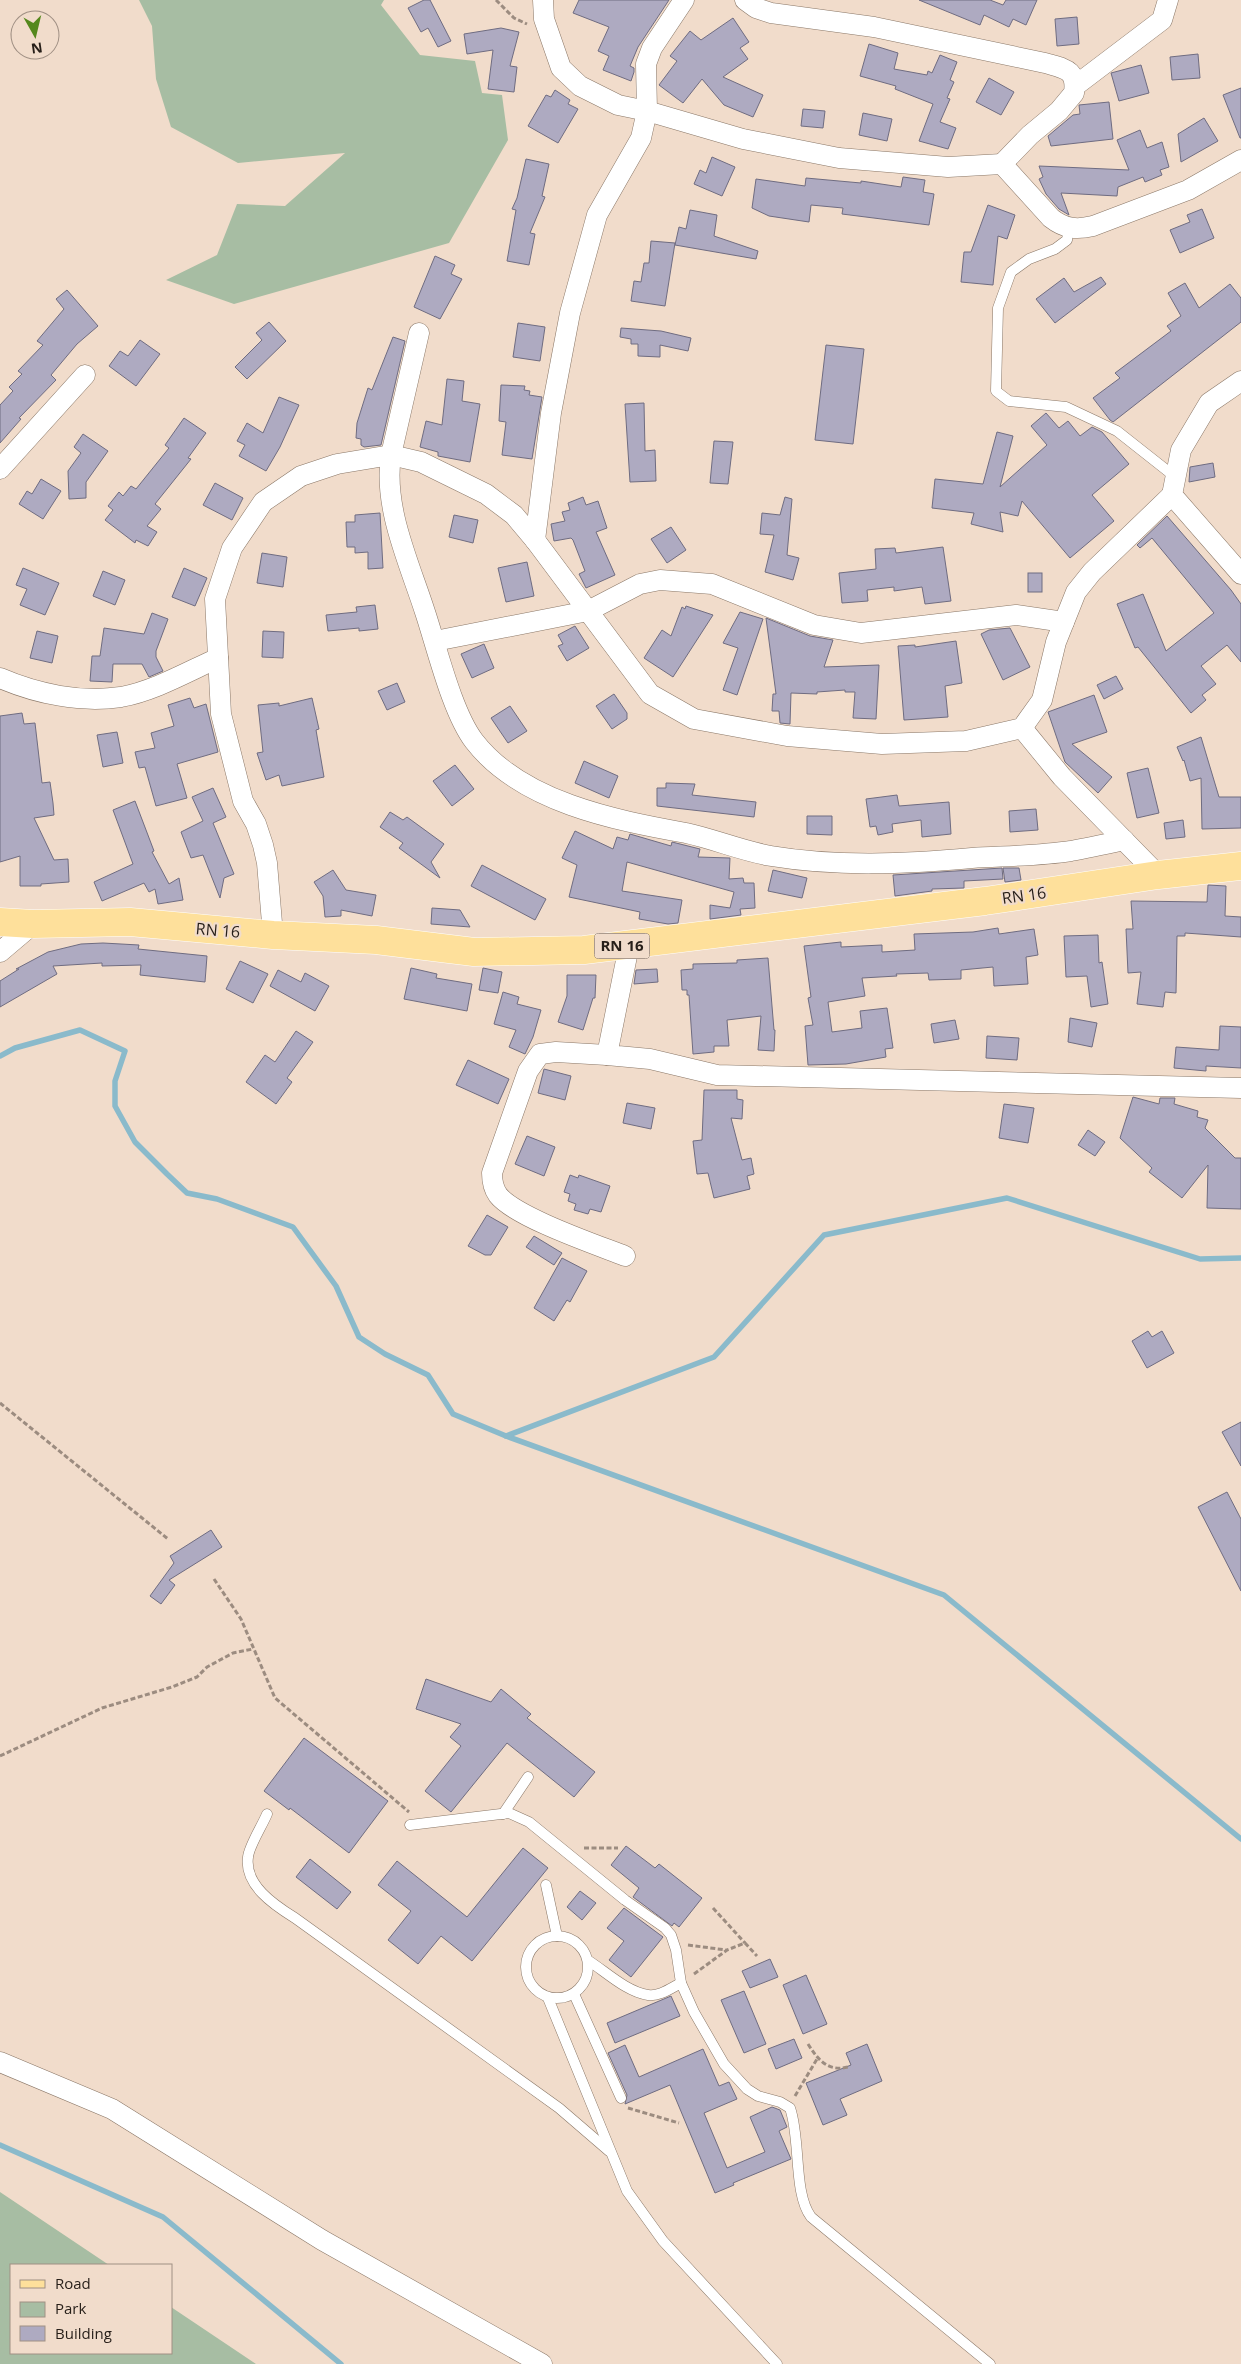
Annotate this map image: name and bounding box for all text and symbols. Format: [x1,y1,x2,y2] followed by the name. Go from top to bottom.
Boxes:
[10,10,60,60] north arrow
[30,38,44,59] text: N
[1000,881,1048,909] street label: RN 16
[195,917,241,943] street label: RN 16
[594,934,650,958] road number: RN 16
[10,2264,172,2354] legend
[55,2273,91,2293] text: Road
[55,2298,86,2318] text: Park
[55,2323,112,2343] text: Building

